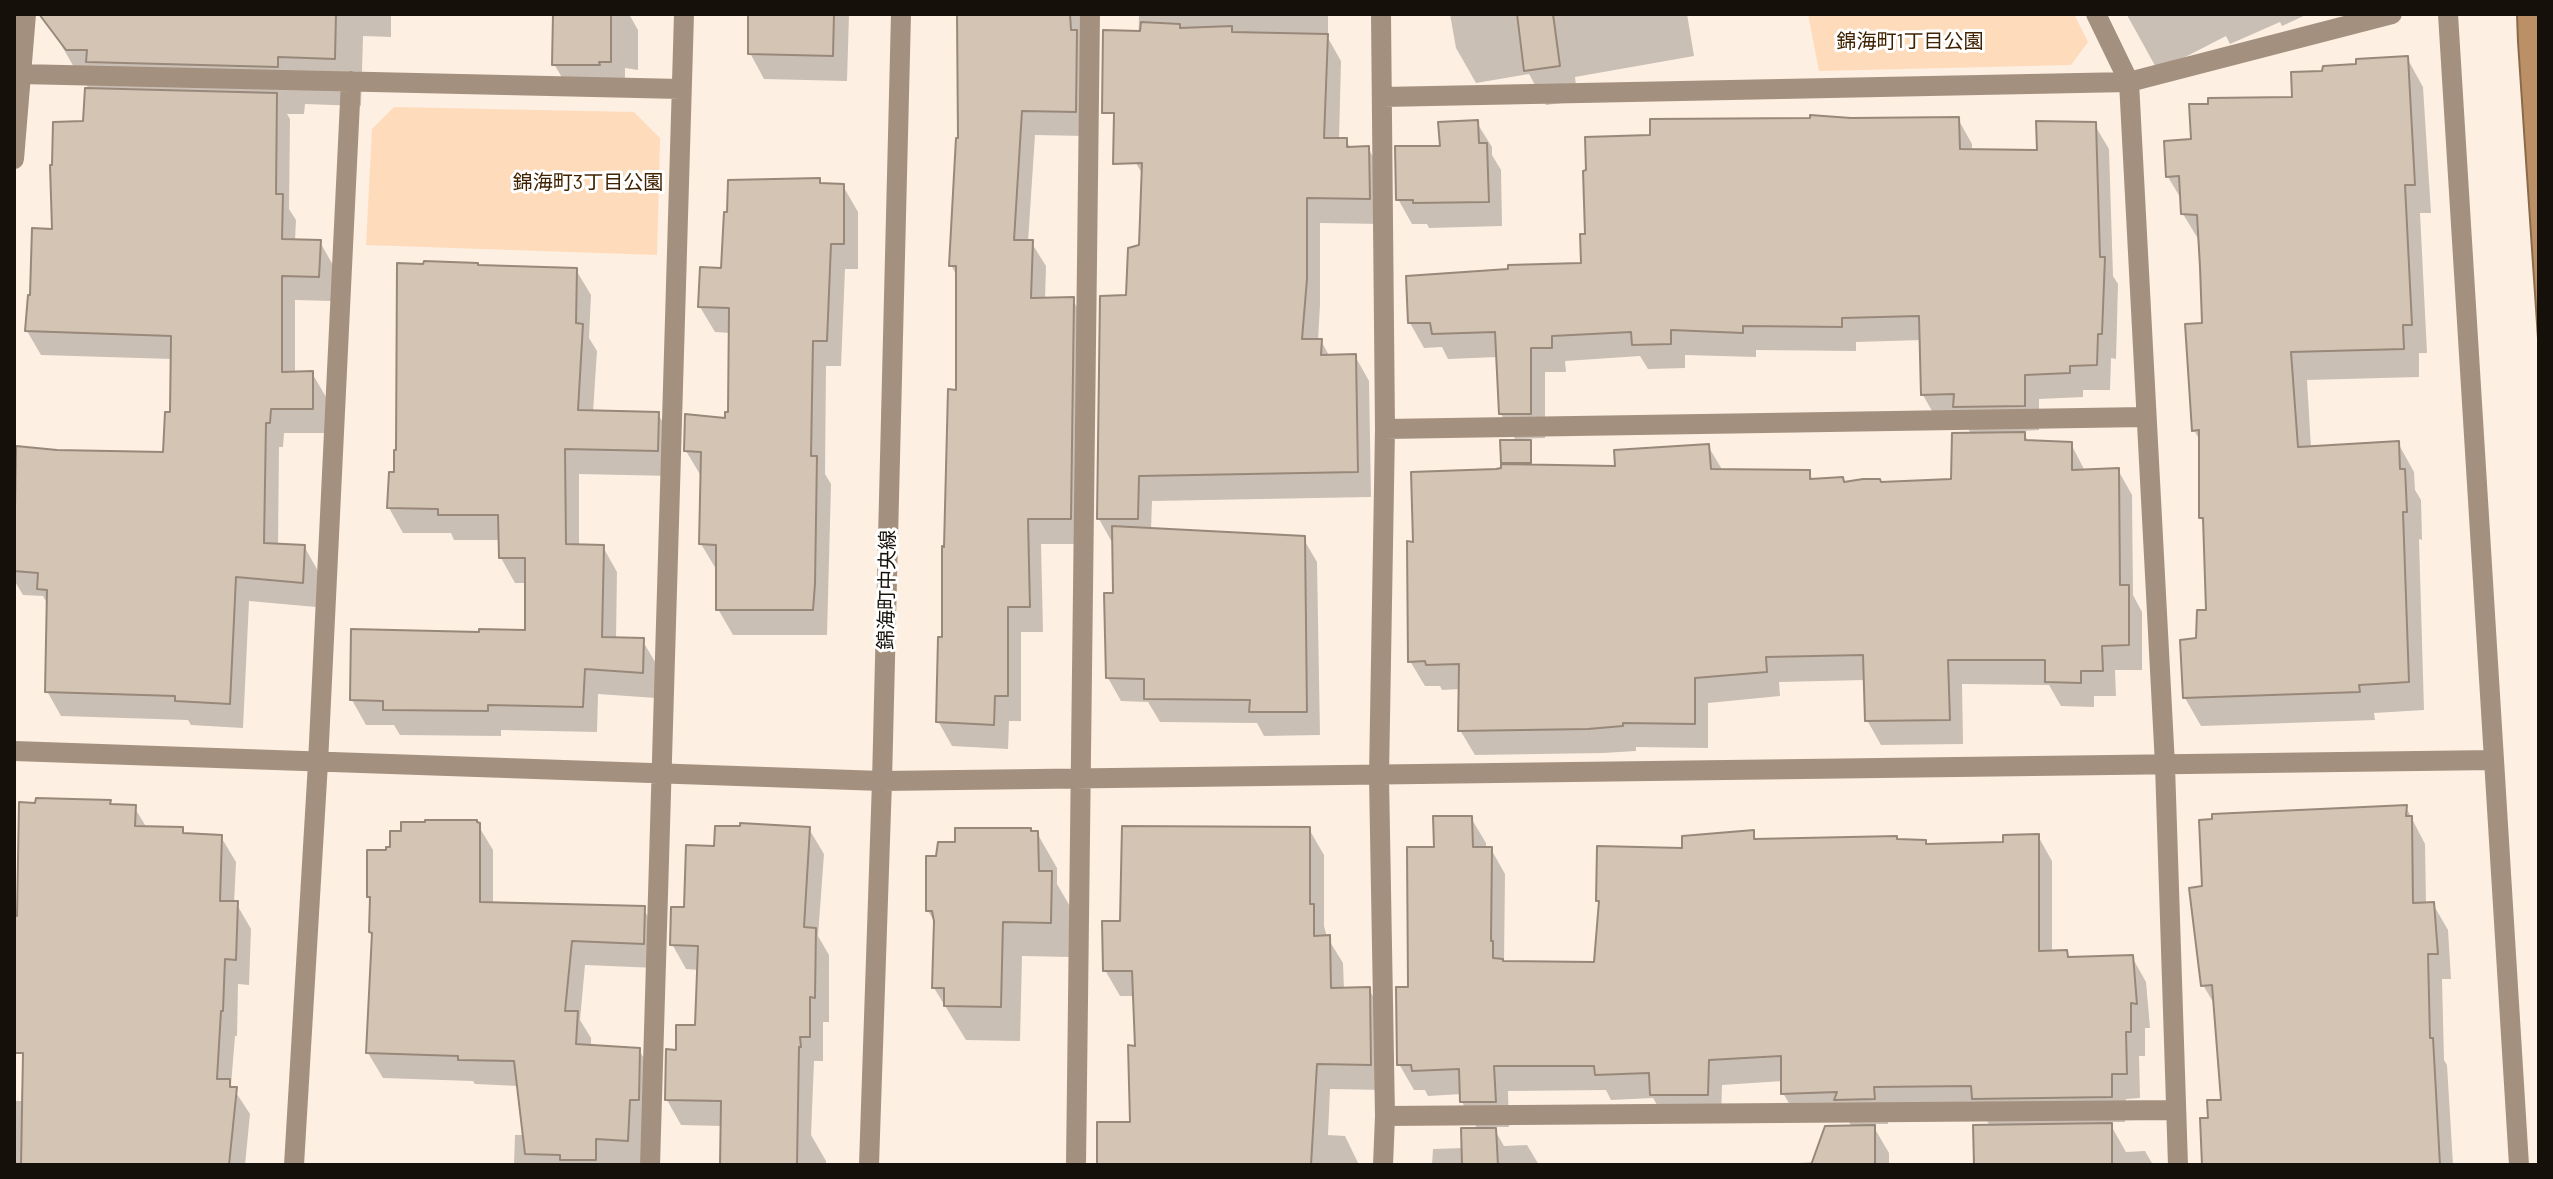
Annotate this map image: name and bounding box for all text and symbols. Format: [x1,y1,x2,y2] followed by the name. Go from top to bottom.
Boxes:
[1837,29,1983,53] park label: 錦海町1丁目公園
[513,170,663,194] park label: 錦海町3丁目公園
[874,530,900,650] street label: 錦海町中央線

